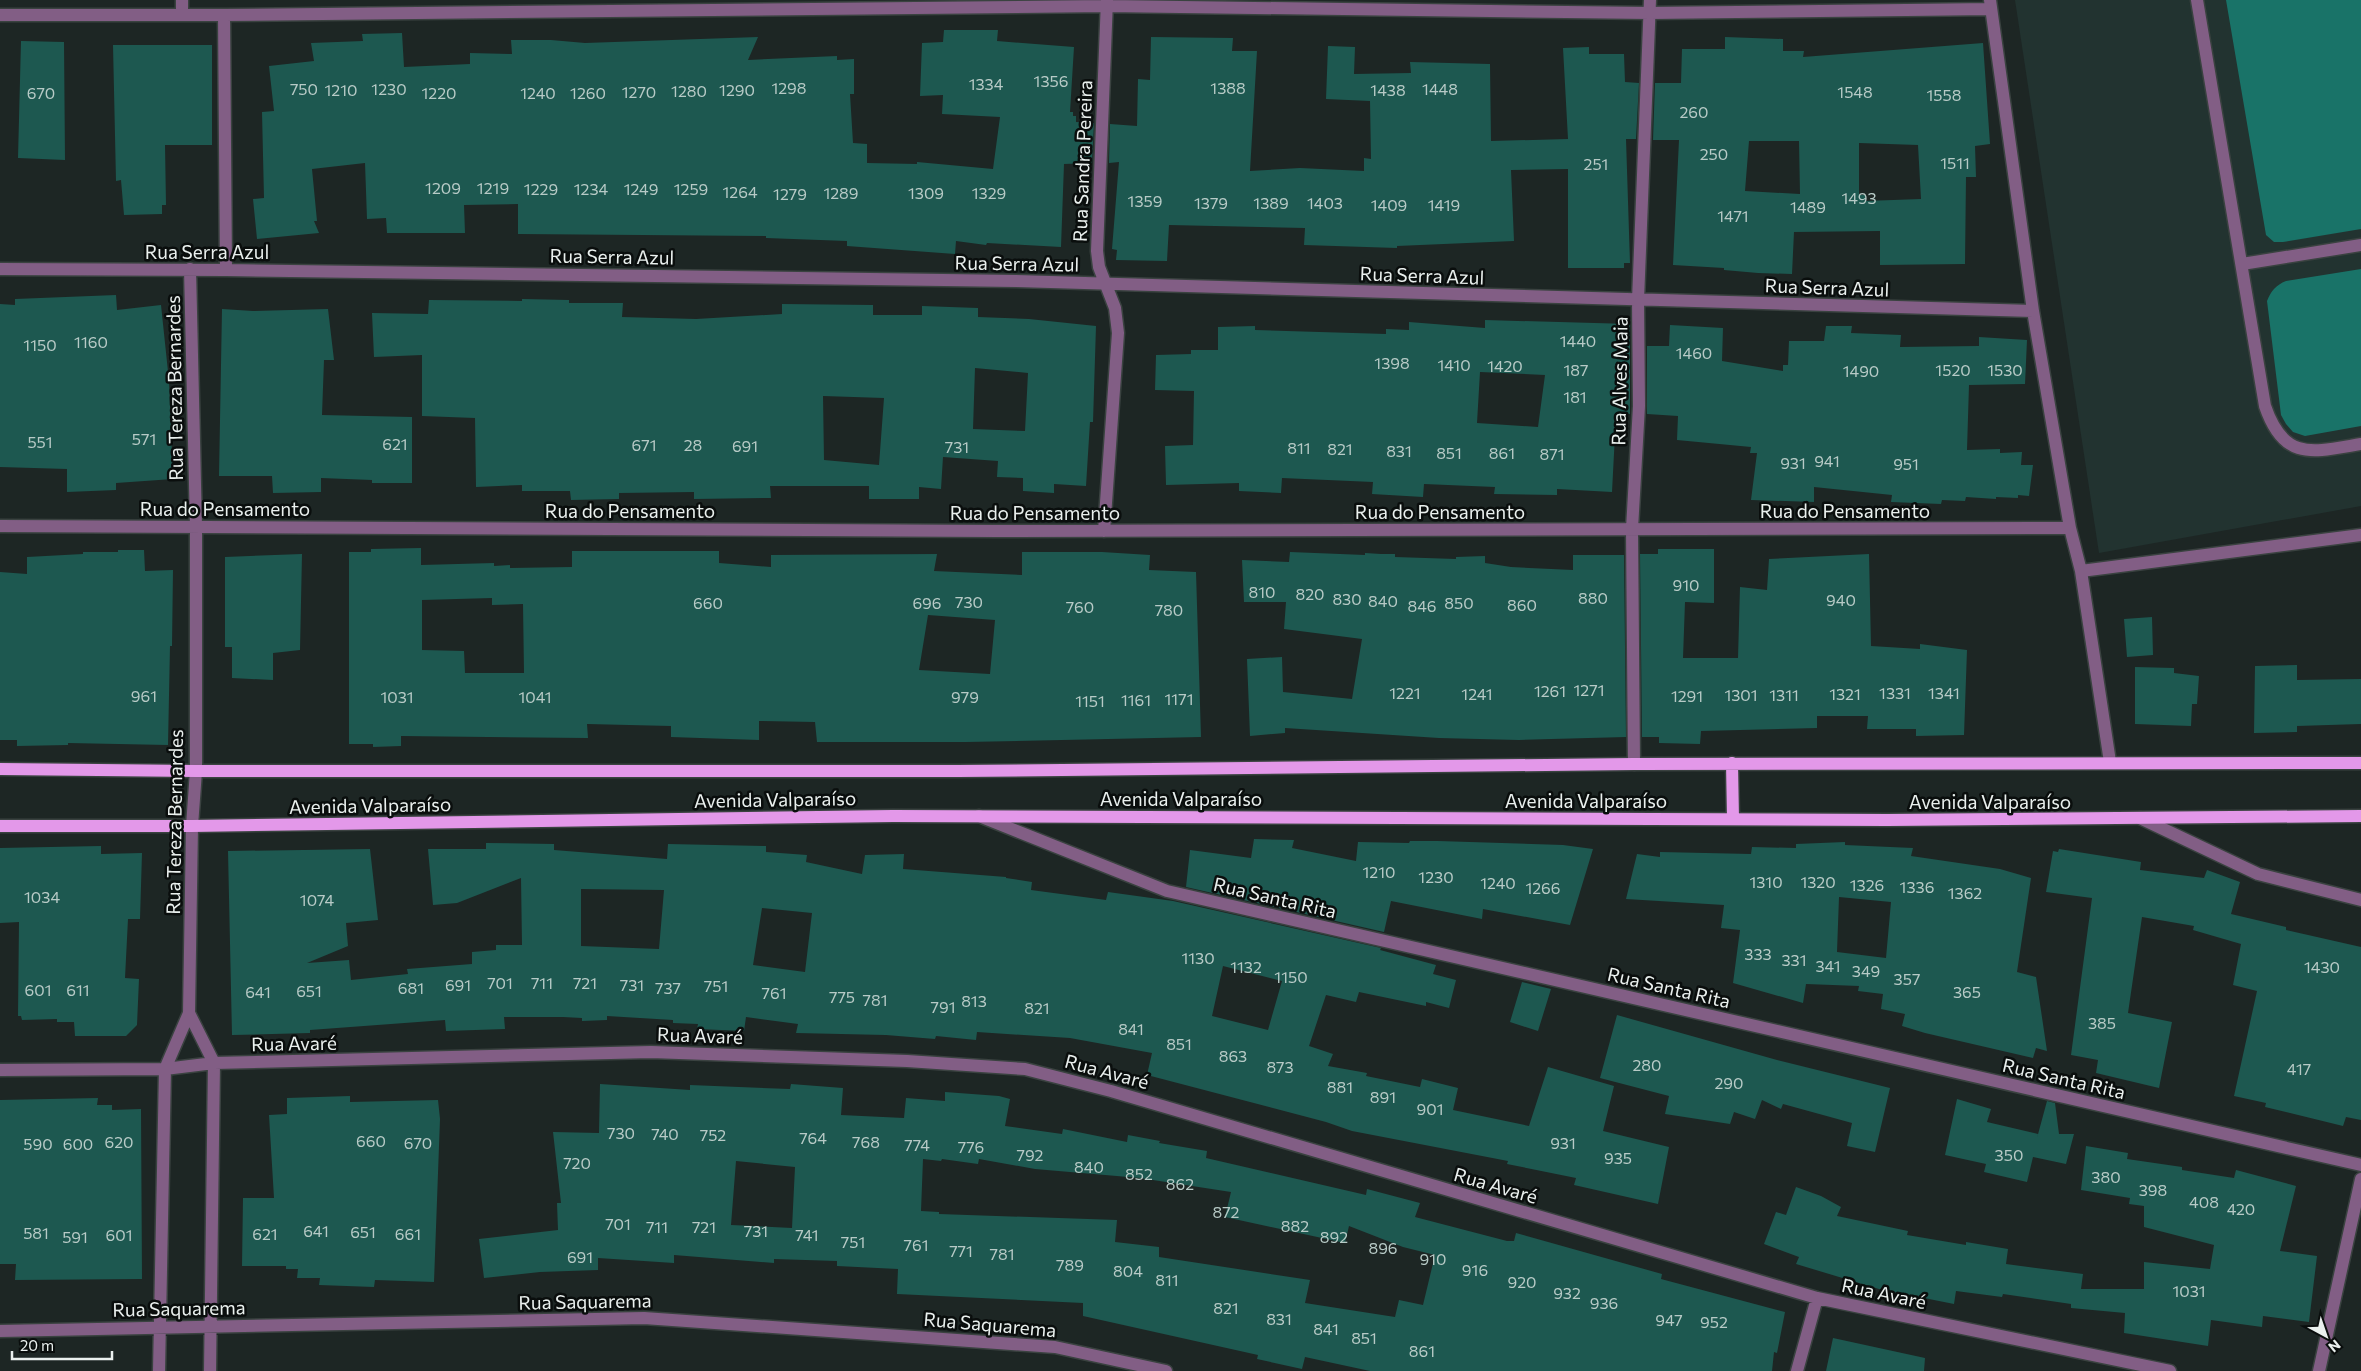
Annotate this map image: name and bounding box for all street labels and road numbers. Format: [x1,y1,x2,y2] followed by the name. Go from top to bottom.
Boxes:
[1068,80,1096,242] street label: Rua Sandra Pereira
[145,240,269,263] street label: Rua Serra Azul
[550,243,674,269] street label: Rua Serra Azul
[955,250,1079,276] street label: Rua Serra Azul
[1359,261,1485,289] street label: Rua Serra Azul
[1764,273,1890,301] street label: Rua Serra Azul
[161,295,187,481] street label: Rua Tereza Bernardes
[1606,316,1632,446] street label: Rua Alves Maia
[140,497,310,520] street label: Rua do Pensamento
[545,499,715,522] street label: Rua do Pensamento
[1760,499,1930,522] street label: Rua do Pensamento
[1355,500,1525,523] street label: Rua do Pensamento
[950,501,1120,524] street label: Rua do Pensamento
[161,729,187,915] street label: Rua Tereza Bernardes
[694,786,856,812] street label: Avenida Valparaíso
[1100,787,1262,810] street label: Avenida Valparaíso
[1505,789,1667,812] street label: Avenida Valparaíso
[1909,790,2071,813] street label: Avenida Valparaíso
[289,792,451,818] street label: Avenida Valparaíso
[1211,872,1339,922] street label: Rua Santa Rita
[1605,962,1733,1012] street label: Rua Santa Rita
[657,1022,743,1048] street label: Rua Avaré
[251,1031,337,1055] street label: Rua Avaré
[1062,1049,1152,1093] street label: Rua Avaré
[2000,1053,2128,1103] street label: Rua Santa Rita
[1452,1162,1540,1208] street label: Rua Avaré
[1840,1273,1928,1313] street label: Rua Avaré
[518,1288,652,1314] street label: Rua Saquarema
[112,1295,246,1321] street label: Rua Saquarema
[923,1307,1057,1341] street label: Rua Saquarema

